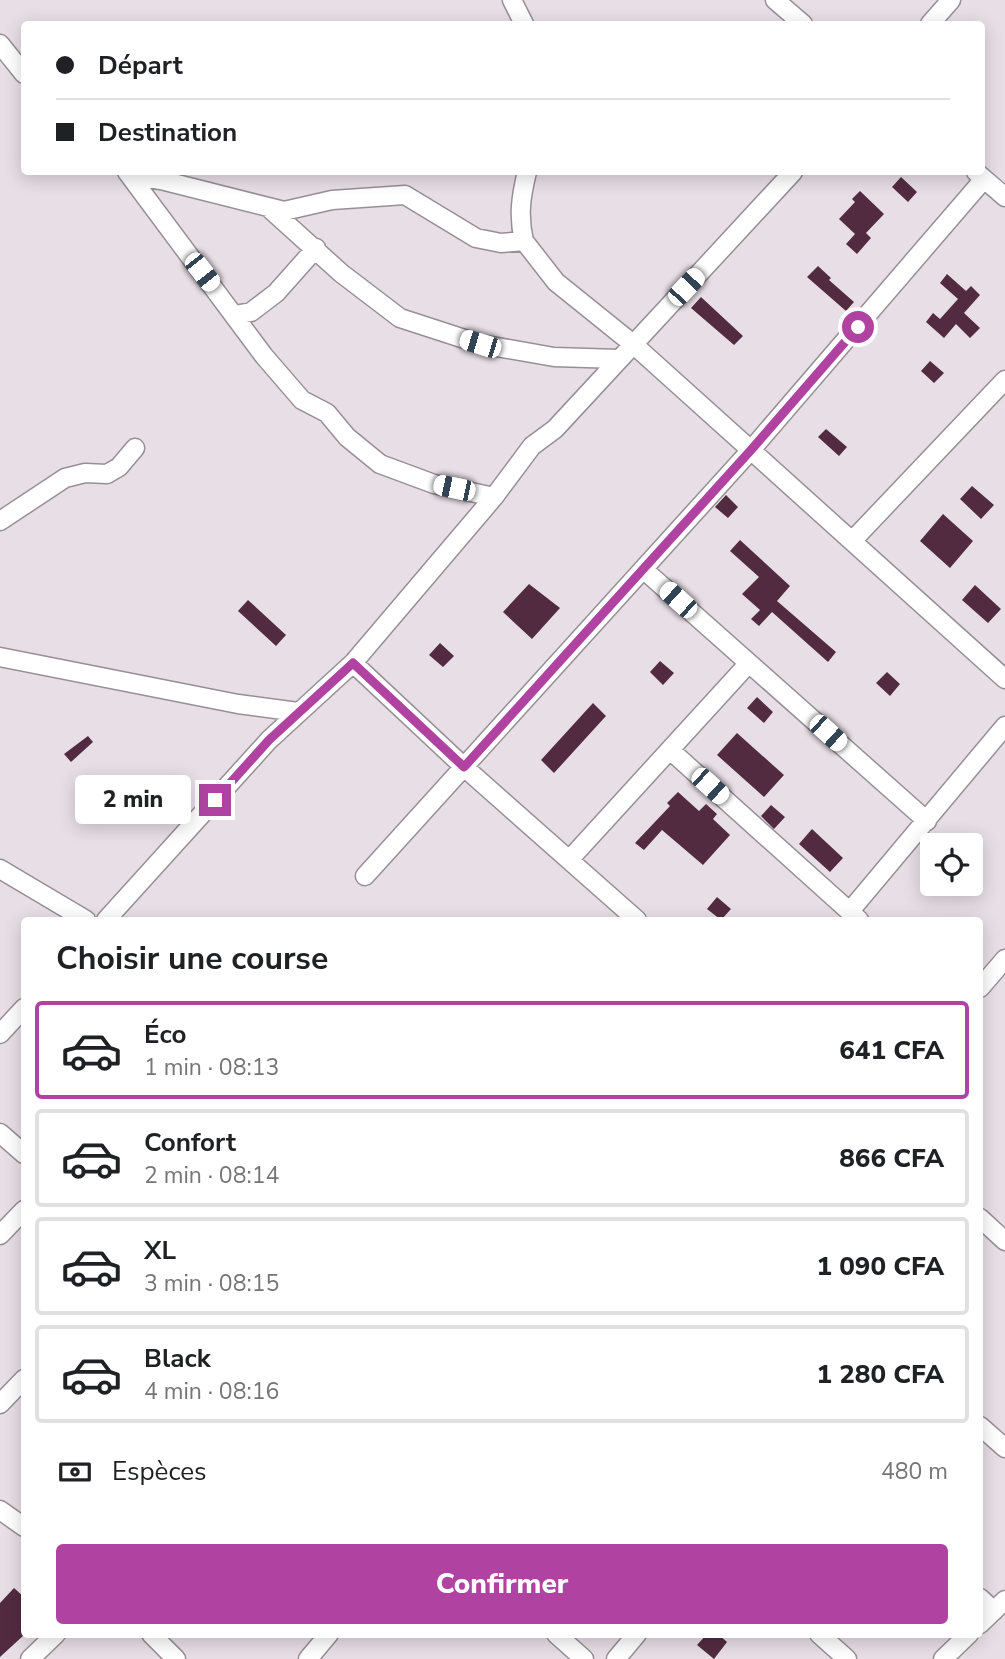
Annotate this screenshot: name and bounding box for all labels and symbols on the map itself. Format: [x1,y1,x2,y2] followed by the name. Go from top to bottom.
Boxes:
[181,249,224,295] car
[664,264,709,310] car
[842,311,874,343] route start
[457,328,504,360] car
[432,473,477,503] car
[656,578,701,622] car
[806,711,851,755] car
[688,764,733,808] car
[75,776,190,824] callout: 2 min
[199,784,231,816] route end

